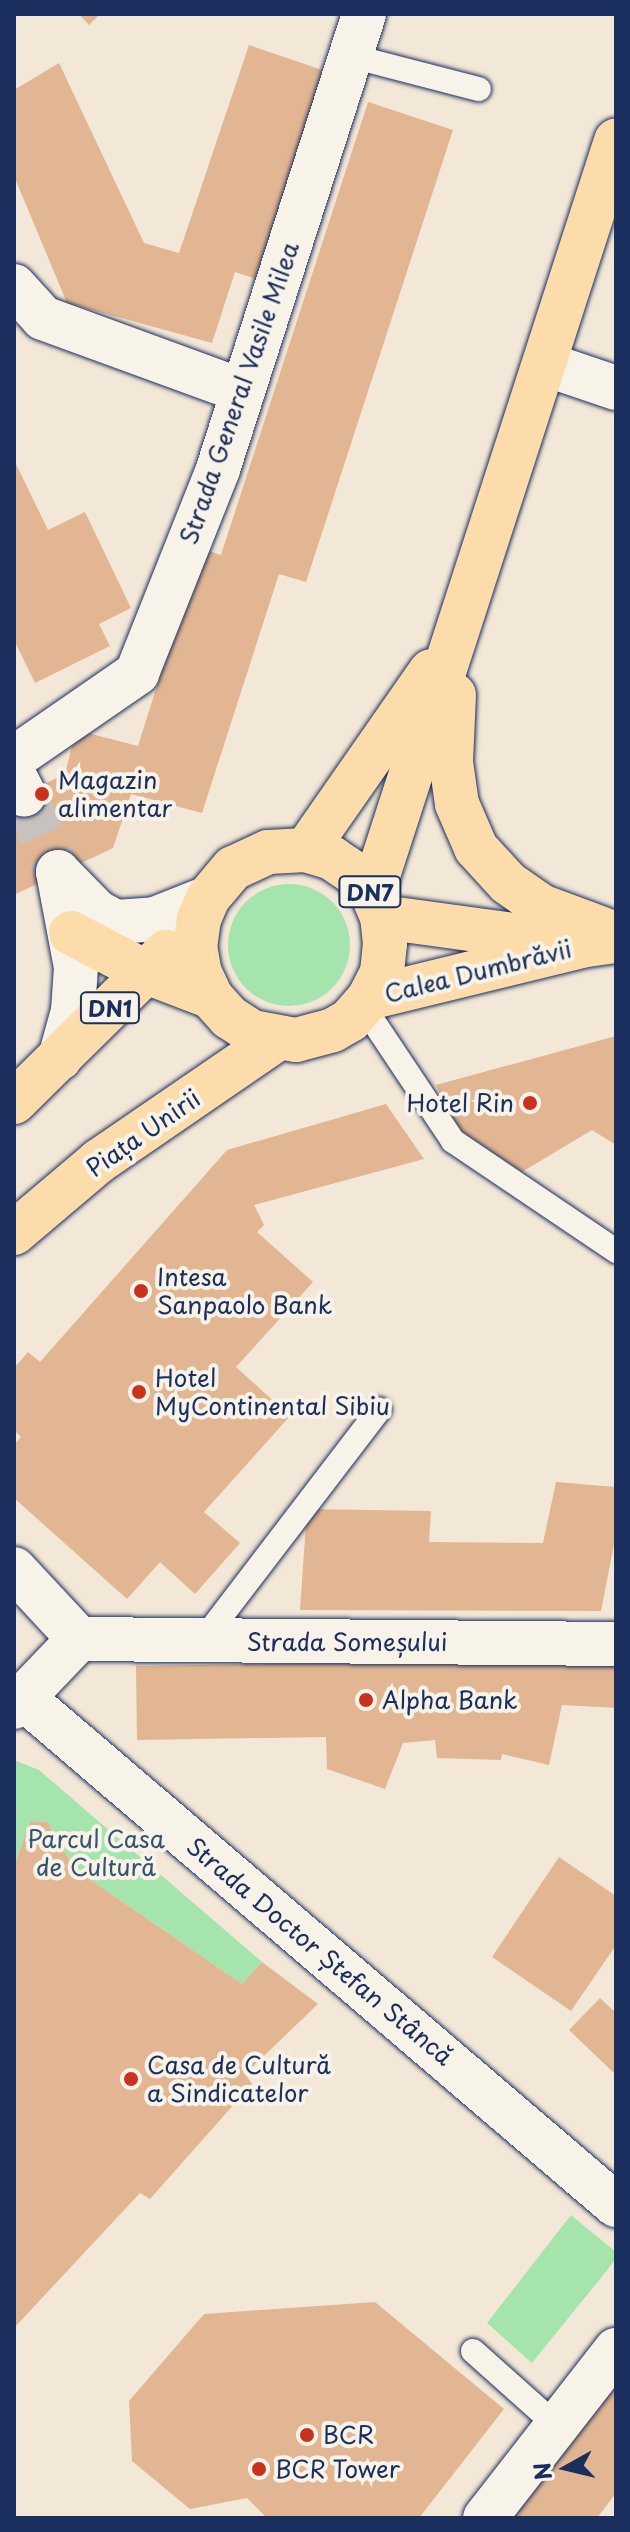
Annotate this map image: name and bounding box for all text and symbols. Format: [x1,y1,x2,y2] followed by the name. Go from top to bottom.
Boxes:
[173,235,305,551] street label: Strada General Vasile Milea
[58,766,172,822] place label: Magazin alimentar
[33,785,51,803] marker: Magazin alimentar
[338,874,402,910] road number: DN7
[380,933,576,1009] street label: Calea Dumbrăvii
[78,990,142,1026] road number: DN1
[80,1083,206,1183] street label: Piața Unirii
[407,1089,514,1117] place label: Hotel Rin
[521,1094,539,1112] marker: Hotel Rin
[157,1263,334,1319] place label: Intesa Sanpaolo Bank
[132,1282,150,1300] marker: Intesa Sanpaolo Bank
[155,1364,393,1420] place label: Hotel MyContinental Sibiu
[130,1383,148,1401] marker: Hotel MyContinental Sibiu
[246,1628,448,1656] street label: Strada Someșului
[382,1686,517,1714] place label: Alpha Bank
[357,1691,375,1709] marker: Alpha Bank
[26,1825,166,1881] park label: Parcul Casa de Cultură
[180,1831,460,2071] street label: Strada Doctor Ștefan Stâncă
[147,2051,334,2107] place label: Casa de Cultură a Sindicatelor
[122,2070,140,2088] marker: Casa de Cultură a Sindicatelor
[323,2421,374,2449] place label: BCR
[298,2426,316,2444] marker: BCR
[526,2428,606,2508] north arrow
[275,2455,401,2483] place label: BCR Tower
[250,2460,268,2478] marker: BCR Tower
[524,2460,559,2482] text: N

